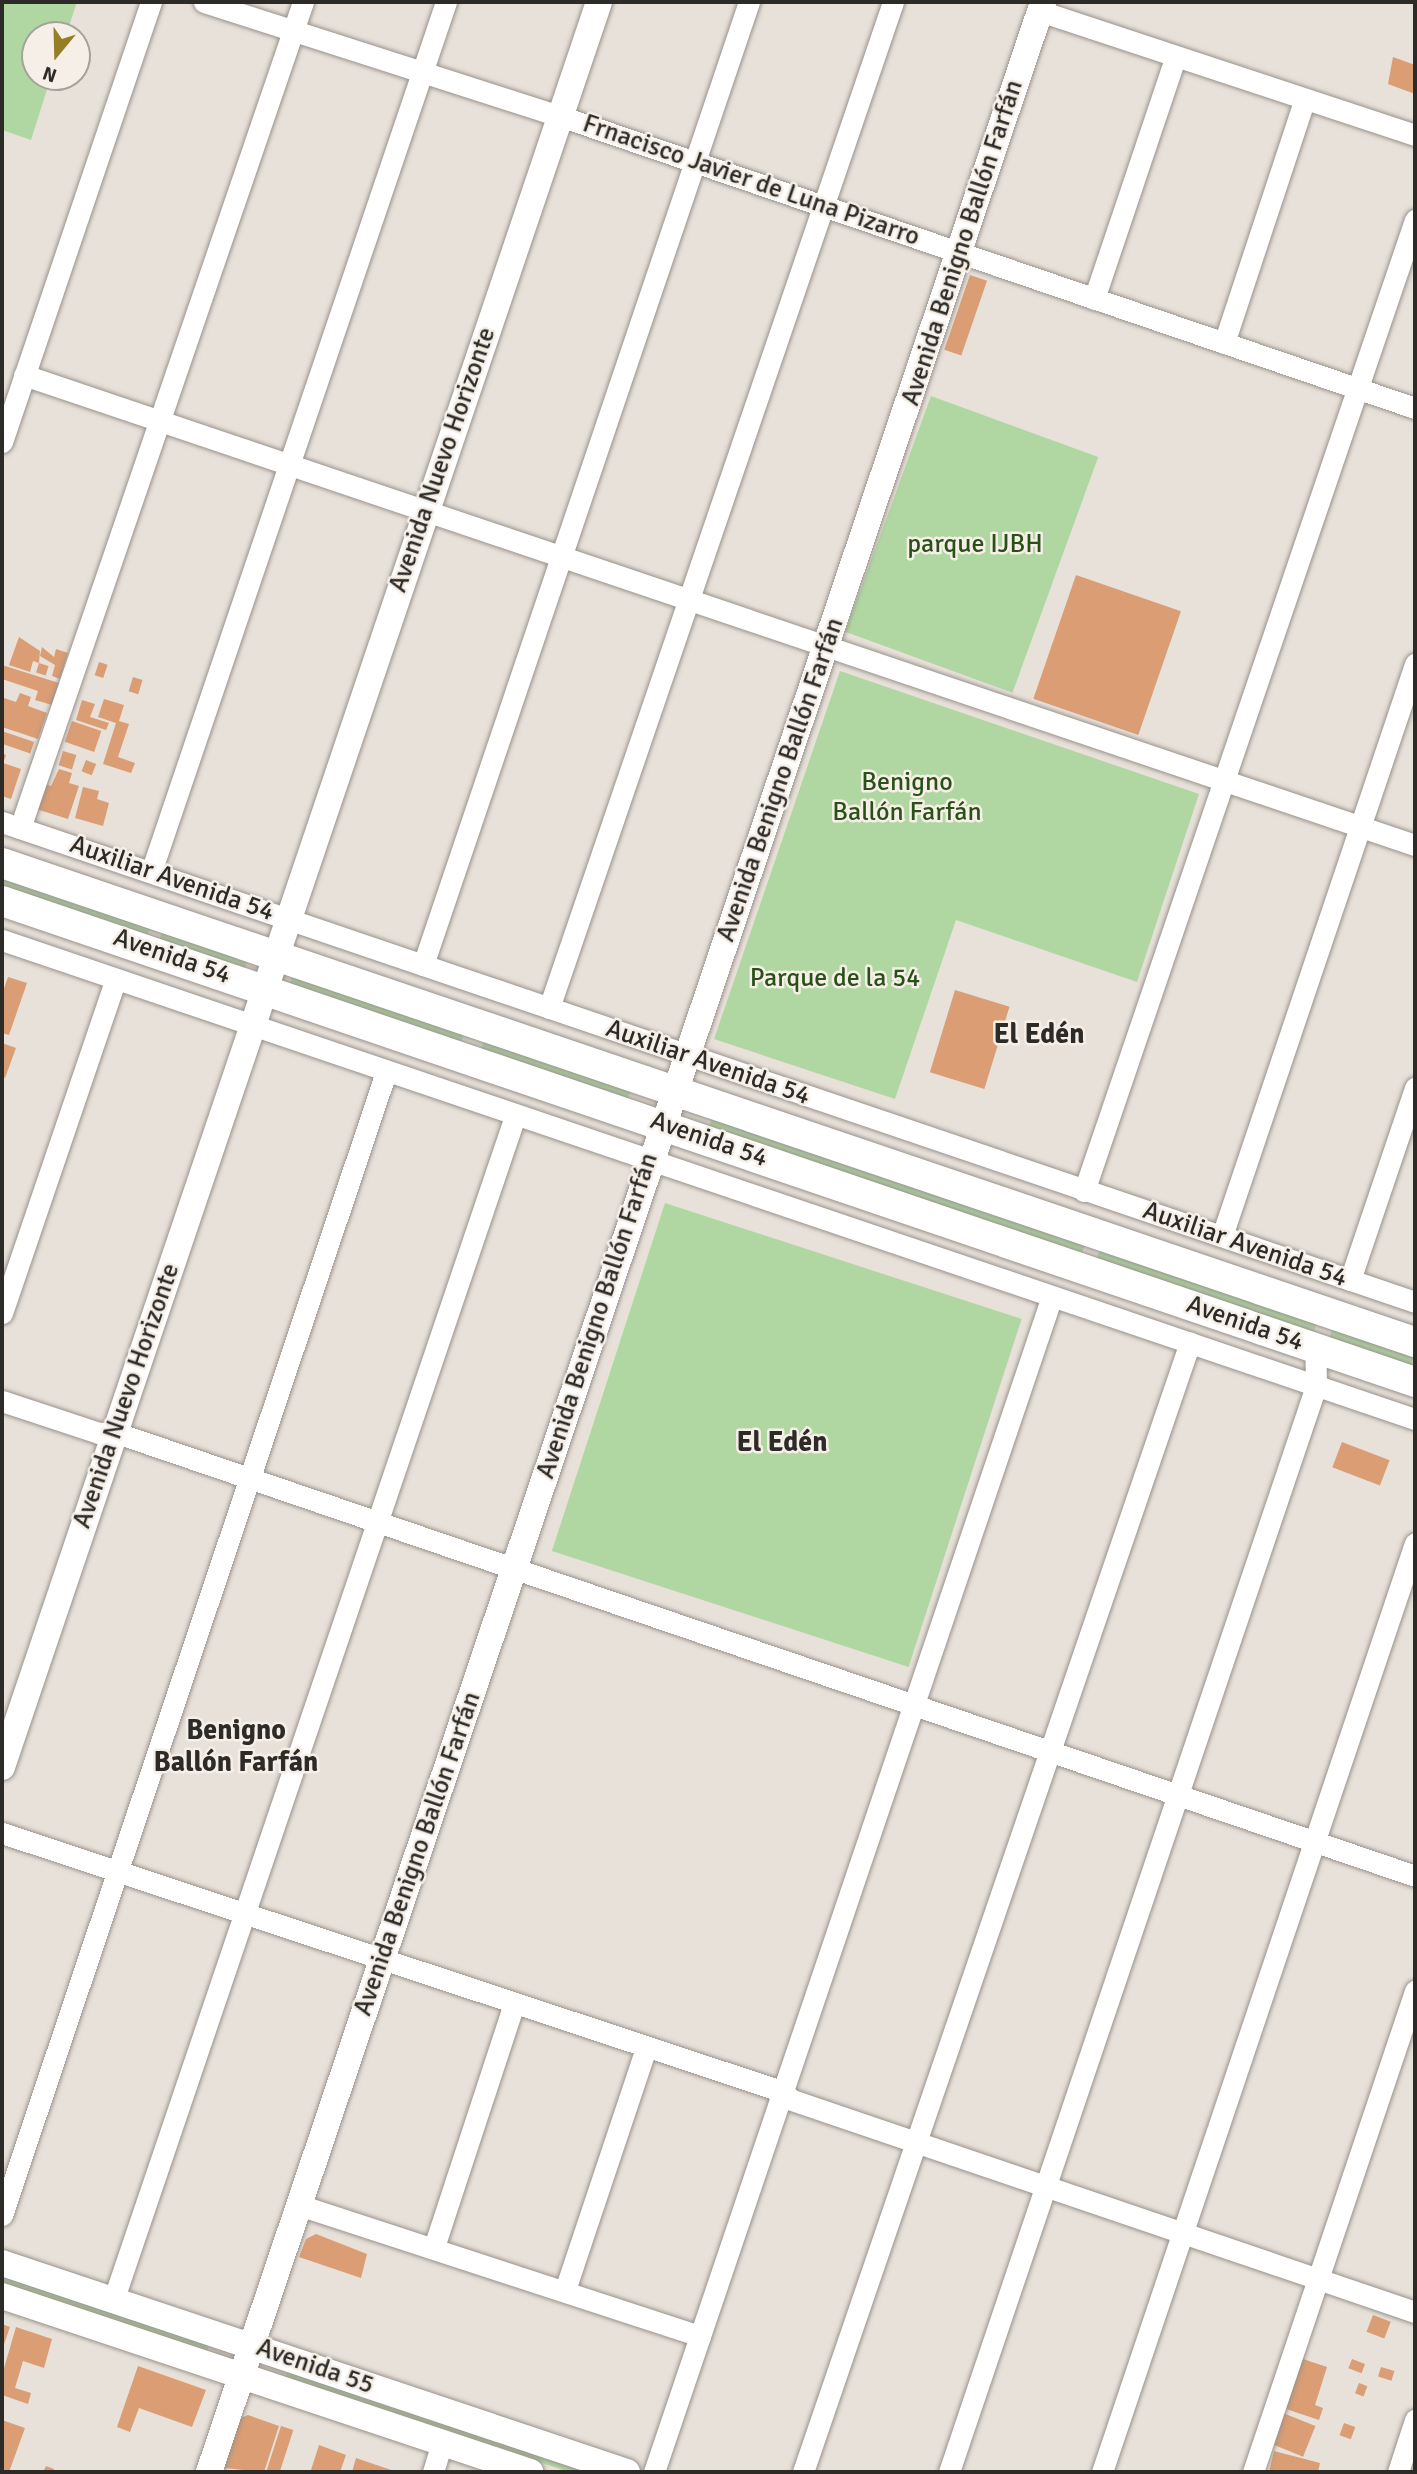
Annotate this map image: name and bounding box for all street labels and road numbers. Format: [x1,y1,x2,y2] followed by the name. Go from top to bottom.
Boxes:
[896,76,1030,410] street label: Avenida Benigno Ballón Farfán
[578,109,924,253] street label: Frnacisco Javier de Luna Pizarro
[383,323,503,597] street label: Avenida Nuevo Horizonte
[711,614,851,946] street label: Avenida Benigno Ballón Farfán
[66,829,278,929] street label: Auxiliar Avenida 54
[109,922,235,992] street label: Avenida 54
[602,1013,814,1113] street label: Auxiliar Avenida 54
[646,1105,772,1175] street label: Avenida 54
[531,1149,665,1483] street label: Avenida Benigno Ballón Farfán
[1139,1195,1351,1295] street label: Auxiliar Avenida 54
[67,1259,187,1533] street label: Avenida Nuevo Horizonte
[1182,1289,1308,1359] street label: Avenida 54
[348,1688,488,2020] street label: Avenida Benigno Ballón Farfán
[252,2332,378,2402] street label: Avenida 55

